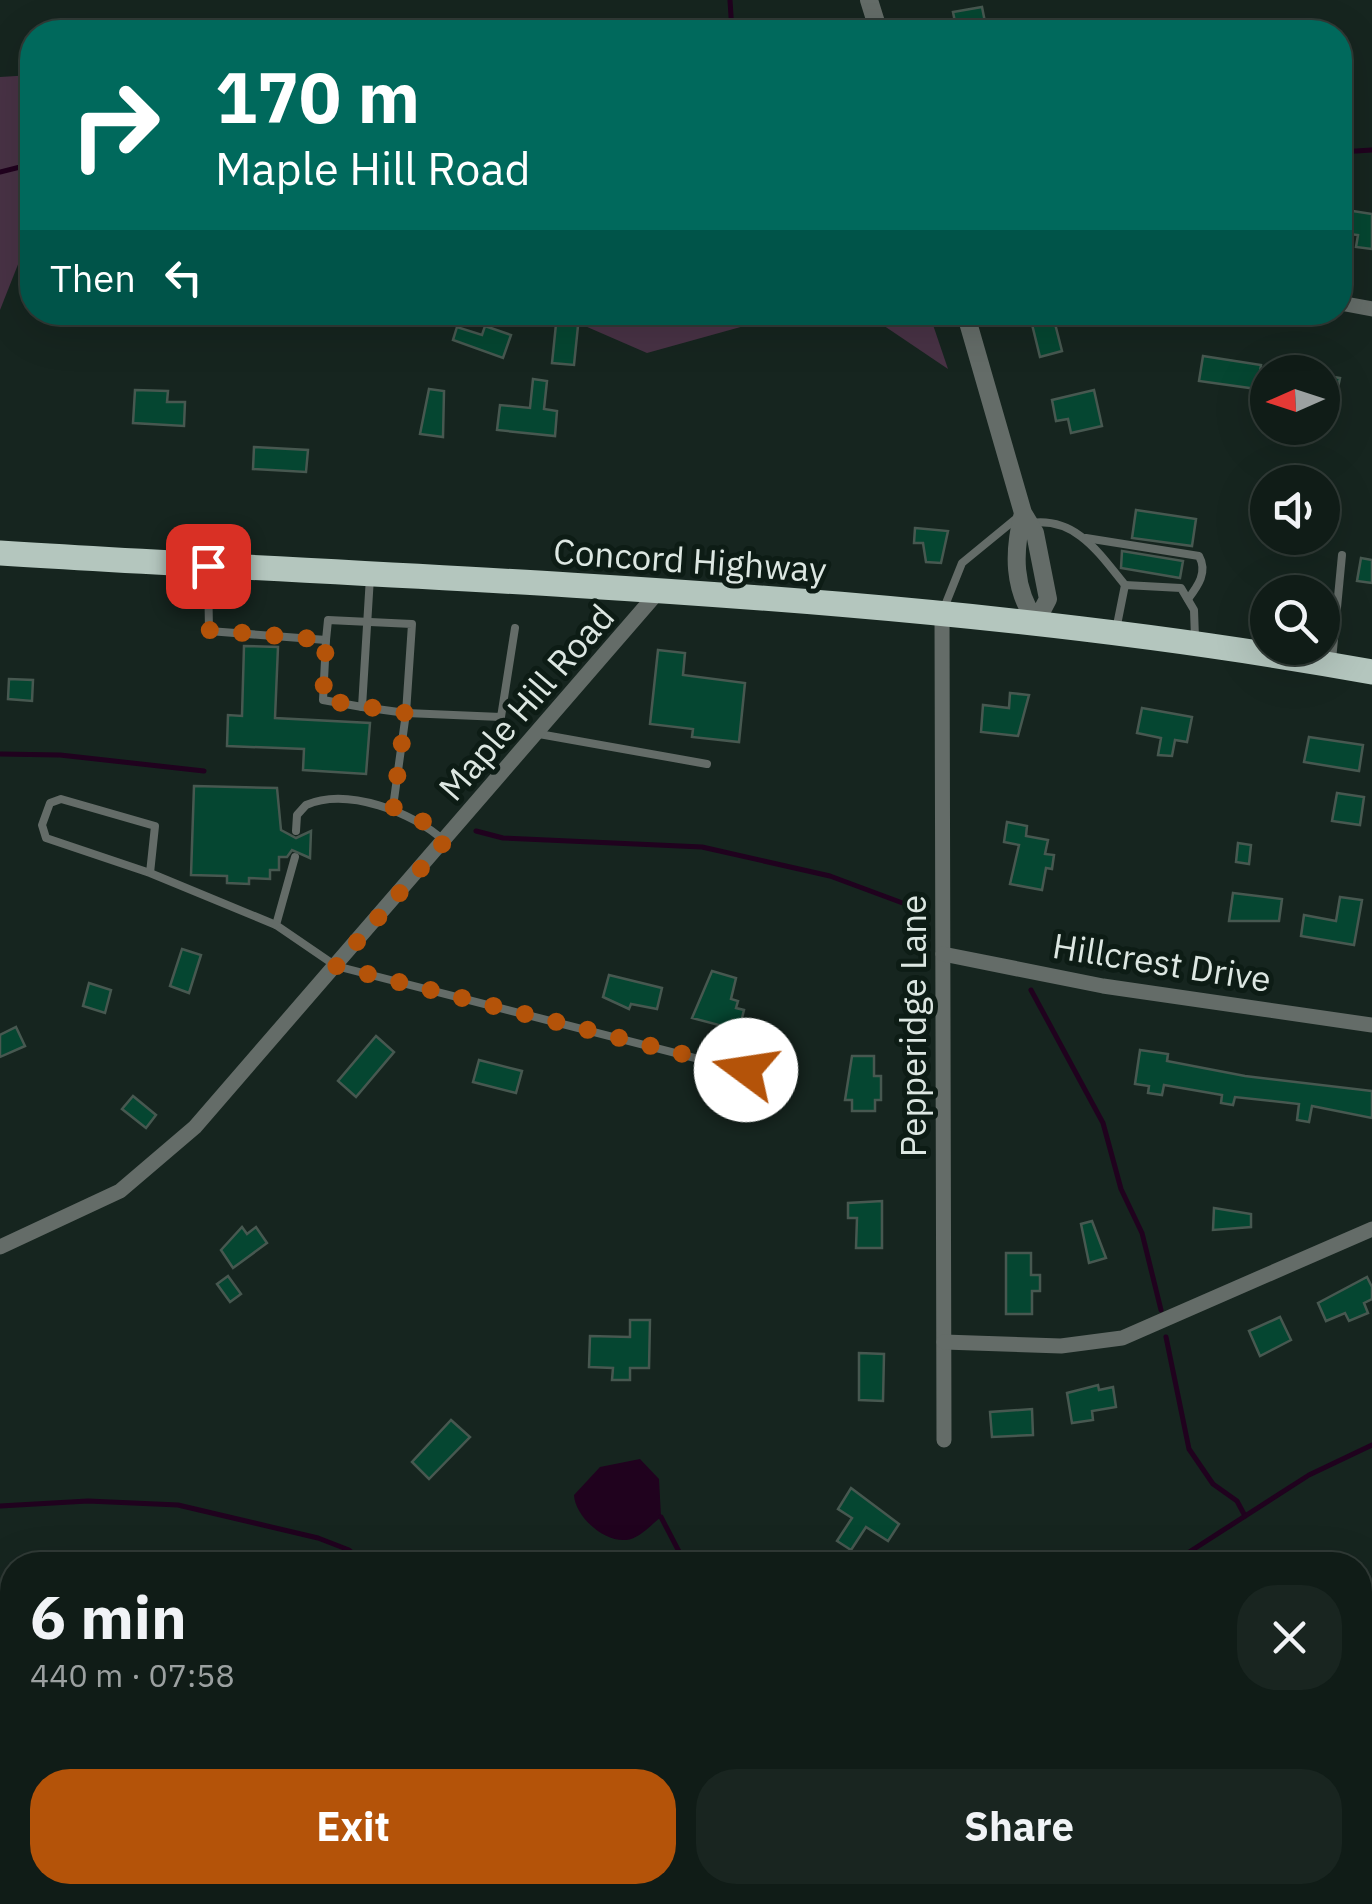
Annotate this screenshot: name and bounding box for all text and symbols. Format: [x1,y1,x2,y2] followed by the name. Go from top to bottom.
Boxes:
[215,51,420,142] text: 170 m
[50,60,180,190] icon: right
[215,139,531,197] text: Maple Hill Road
[156,250,211,305] icon: left
[50,253,136,302] text: Then
[1250,355,1340,445] north arrow
[1250,355,1340,665] map controls
[1250,465,1340,555] button: sound
[166,524,251,609] pin
[552,528,828,592] street label: Concord Highway
[181,539,236,594] icon: arrive
[1250,575,1340,665] button: search
[428,594,624,810] street label: Maple Hill Road
[890,895,936,1157] street label: Pepperidge Lane
[1050,922,1274,1002] street label: Hillcrest Drive
[694,1018,798,1122] position arrow
[30,1577,187,1656] text: 6 min
[1237,1585,1342,1690] button: close
[30,1654,235,1696] text: 440 m · 07:58
[30,1769,676,1884] button: Exit
[696,1769,1342,1884] button: Share

